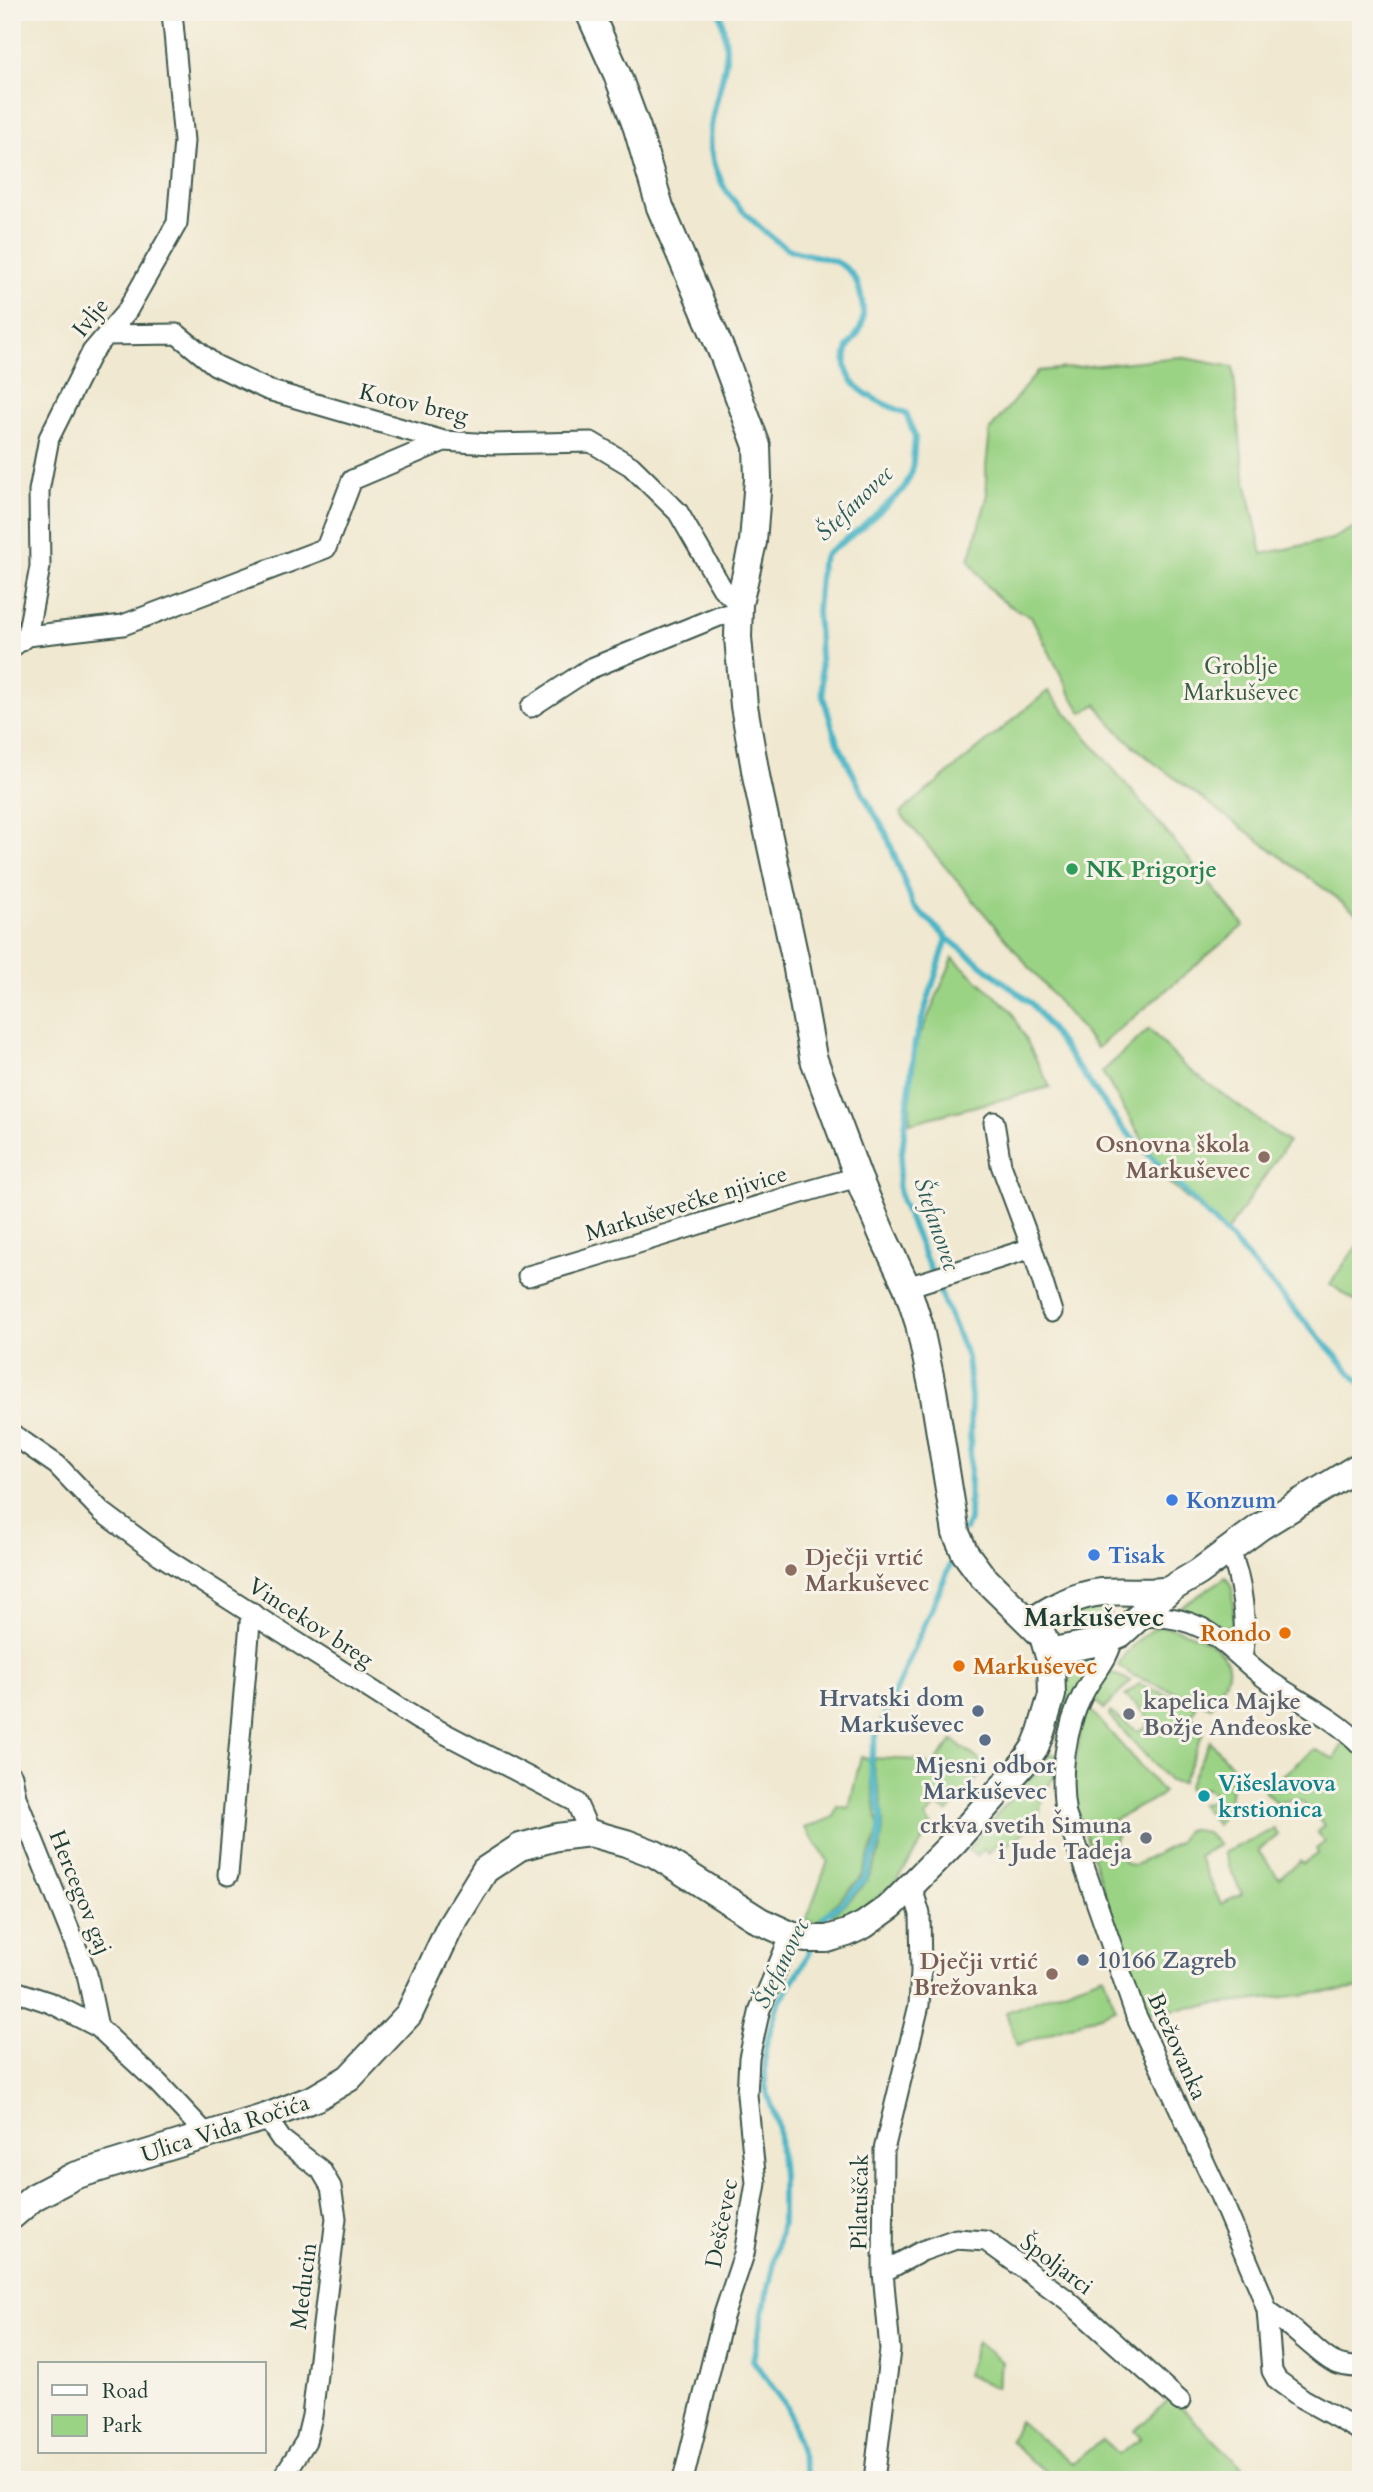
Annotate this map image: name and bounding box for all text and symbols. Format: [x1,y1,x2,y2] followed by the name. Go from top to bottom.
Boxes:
[65,291,116,343] street label: Ivlje
[356,376,472,431] street label: Kotov breg
[808,458,901,549] water label: Štefanovec
[1183,651,1299,708] park label: Groblje Markuševec
[1086,854,1217,885] place label: NK Prigorje
[1064,861,1080,877] marker: NK Prigorje
[1095,1129,1251,1186] place label: Osnovna škola Markuševec
[1256,1149,1272,1165] marker: Osnovna škola Markuševec
[581,1158,791,1249] street label: Markuševečke njivice
[905,1173,968,1275] water label: Štefanovec
[1186,1485,1277,1516] place label: Konzum
[1164,1492,1180,1508] marker: Konzum
[1108,1540,1166,1571] place label: Tisak
[805,1542,929,1599] place label: Dječji vrtić Markuševec
[1086,1547,1102,1563] marker: Tisak
[783,1562,799,1578] marker: Dječji vrtić Markuševec
[242,1570,380,1675] street label: Vincekov breg
[1024,1600,1164,1635] district label: Markuševec
[1200,1618,1271,1649] place label: Rondo
[1277,1625,1293,1641] marker: Rondo
[973,1651,1097,1682] place label: Markuševec
[951,1658,967,1674] marker: Markuševec
[819,1683,965,1740] place label: Hrvatski dom Markuševec
[1143,1686,1312,1743] place label: kapelica Majke Božje Anđeoske
[970,1703,986,1719] marker: Hrvatski dom Markuševec
[1121,1706,1137,1722] marker: kapelica Majke Božje Anđeoske
[977,1732,993,1748] marker: Mjesni odbor Markuševec
[915,1750,1056,1807] place label: Mjesni odbor Markuševec
[1218,1768,1336,1825] place label: Višeslavova krstionica
[1196,1788,1212,1804] marker: Višeslavova krstionica
[920,1809,1133,1867] place label: crkva svetih Šimuna i Jude Tadeja
[42,1825,120,1959] street label: Hercegov gaj
[1138,1830,1154,1846] marker: crkva svetih Šimuna i Jude Tadeja
[745,1913,817,2014] water label: Štefanovec
[1097,1945,1237,1976] place label: 10166 Zagreb
[913,1946,1039,2003] place label: Dječji vrtić Brežovanka
[1075,1952,1091,1968] marker: 10166 Zagreb
[1044,1966,1060,1982] marker: Dječji vrtić Brežovanka
[1140,1988,1215,2105] street label: Brežovanka
[137,2087,313,2170] street label: Ulica Vida Ročića
[843,2153,876,2250] street label: Pilatuščak
[698,2176,745,2270] street label: Deščevec
[1014,2226,1100,2302] street label: Špoljarci
[283,2241,324,2331] street label: Meducin
[38,2362,266,2454] legend
[102,2377,148,2406] text: Road
[102,2411,143,2440] text: Park

